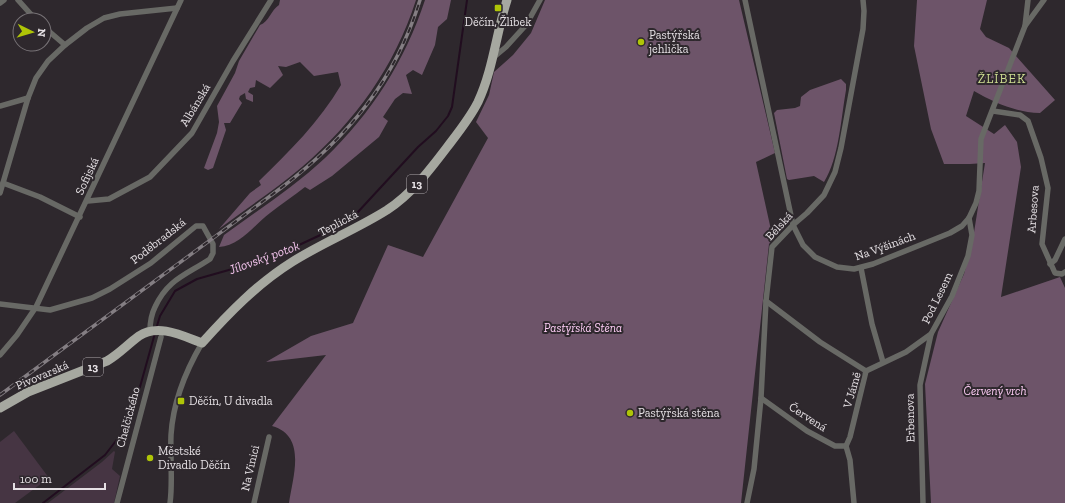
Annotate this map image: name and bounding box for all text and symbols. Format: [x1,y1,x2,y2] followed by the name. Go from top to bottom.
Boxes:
[493,3,503,13] marker: Děčín, Žlíbek
[12,12,52,52] north arrow
[465,14,532,29] place label: Děčín, Žlíbek
[35,28,48,38] text: N
[648,28,700,57] place label: Pastýřská jehlička
[636,37,646,47] marker: Pastýřská jehlička
[978,71,1026,86] district label: ŽLÍBEK
[177,81,213,129] street label: Albánská
[72,155,103,197] street label: Sofijská
[407,175,427,193] road number: 13
[1024,184,1042,233] street label: Arbesova
[316,207,360,239] street label: Teplická
[762,209,796,243] street label: Bělská
[128,215,189,267] street label: Poděbradská
[853,228,917,263] street label: Na Výšinách
[226,238,302,277] water label: Jílovský potok
[919,269,956,326] street label: Pod Lesem
[544,321,622,335] park label: Pastýřská Stěna
[13,357,71,392] street label: Pivovarská
[83,358,103,376] road number: 13
[840,370,864,411] street label: V Jámě
[964,383,1026,398] park label: Červený vrch
[113,385,143,449] street label: Chelčického
[903,393,917,443] street label: Erbenova
[189,394,273,408] place label: Děčín, U divadla
[176,396,186,406] marker: Děčín, U divadla
[786,399,830,435] street label: Červená
[638,406,720,420] place label: Pastýřská stěna
[625,408,635,418] marker: Pastýřská stěna
[238,443,262,492] street label: Na Vinici
[158,444,230,472] place label: Městské Divadlo Děčín
[145,453,155,463] marker: Městské Divadlo Děčín
[14,465,105,491] scale bar
[20,472,52,486] text: 100 m

